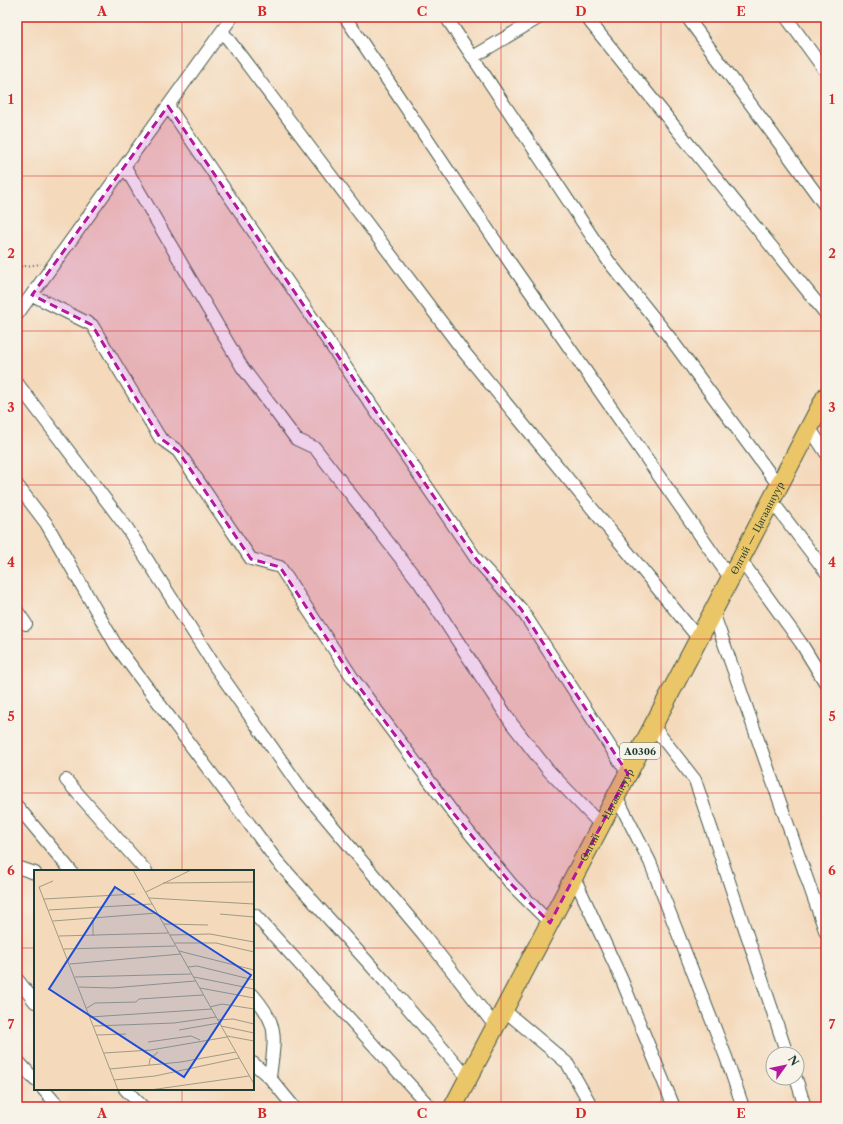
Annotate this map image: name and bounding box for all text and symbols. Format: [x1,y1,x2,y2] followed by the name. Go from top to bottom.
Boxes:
[96,3,108,19] text: A
[257,3,267,19] text: B
[417,3,427,19] text: C
[575,3,587,19] text: D
[736,3,746,19] text: E
[8,91,14,107] text: 1
[829,91,835,107] text: 1
[7,245,15,261] text: 2
[828,245,836,261] text: 2
[7,399,15,415] text: 3
[828,399,836,415] text: 3
[727,479,787,577] street label: Өлгий — Цагааннуур
[7,554,15,570] text: 4
[828,554,836,570] text: 4
[7,708,15,724] text: 5
[828,708,836,724] text: 5
[620,743,660,759] road number: A0306
[576,766,637,864] street label: Өлгий — Цагааннуур
[7,862,15,878] text: 6
[828,862,836,878] text: 6
[34,870,254,1090] inset map
[8,1016,15,1032] text: 7
[829,1016,836,1032] text: 7
[765,1046,805,1086] north arrow
[785,1053,802,1069] text: N
[96,1105,108,1121] text: A
[257,1105,267,1121] text: B
[417,1105,427,1121] text: C
[575,1105,587,1121] text: D
[736,1105,746,1121] text: E

